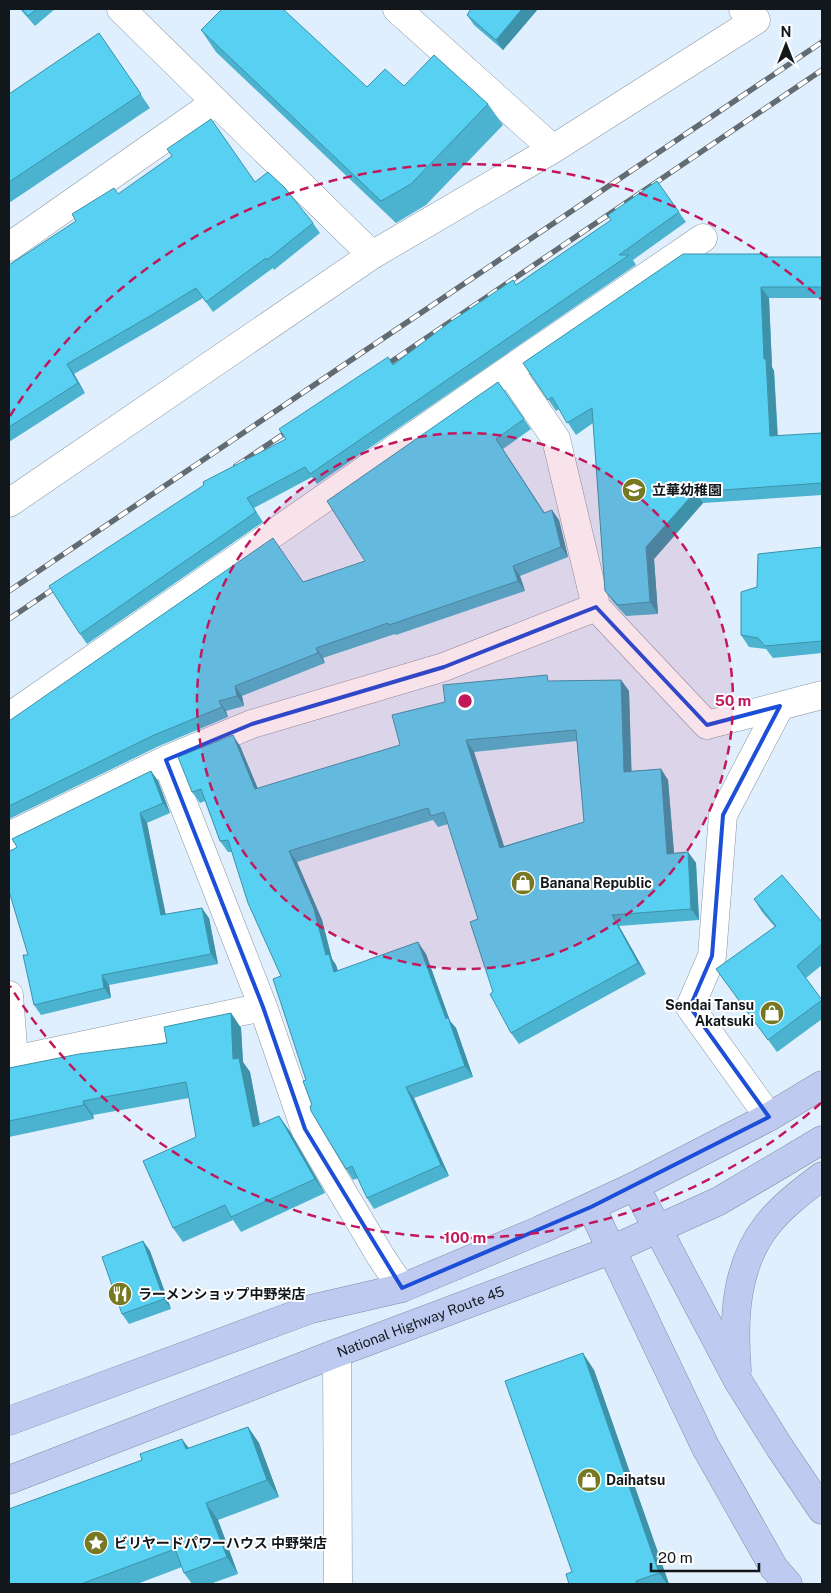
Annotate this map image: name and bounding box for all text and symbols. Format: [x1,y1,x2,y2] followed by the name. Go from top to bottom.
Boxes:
[761,20,811,70] north arrow
[781,24,791,40] text: N
[621,477,647,503] school or university icon: 立華幼稚園
[652,482,722,498] place label: 立華幼稚園
[456,692,474,710] centre of rings
[715,692,751,709] text: 50 m
[510,870,536,896] shop icon: Banana Republic
[540,875,652,891] place label: Banana Republic
[665,997,754,1029] place label: Sendai Tansu Akatsuki
[759,1000,785,1026] shop icon: Sendai Tansu Akatsuki
[444,1229,486,1246] text: 100 m
[107,1281,133,1307] restaurant icon: ラーメンショップ中野栄店
[335,1283,507,1360] street label: National Highway Route 45
[138,1286,305,1302] place label: ラーメンショップ中野栄店
[576,1467,602,1493] shop icon: Daihatsu
[606,1472,665,1488] place label: Daihatsu
[83,1530,109,1556] place icon: ビリヤードパワーハウス 中野栄店
[114,1535,327,1551] place label: ビリヤードパワーハウス 中野栄店
[651,1540,758,1572] scale bar
[658,1549,693,1566] text: 20 m

